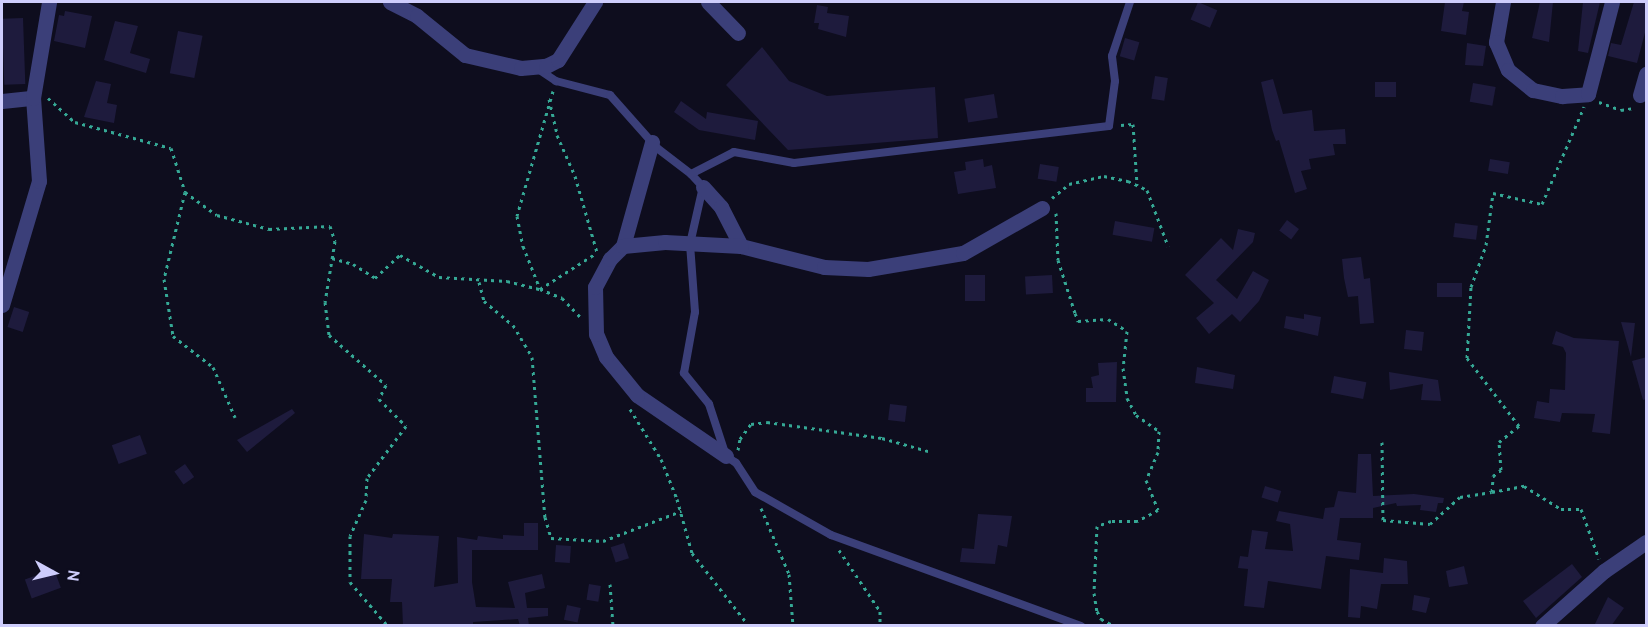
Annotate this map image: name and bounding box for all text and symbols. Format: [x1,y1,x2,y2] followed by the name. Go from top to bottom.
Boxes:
[24,543,84,603] north arrow
[61,568,83,583] text: N

